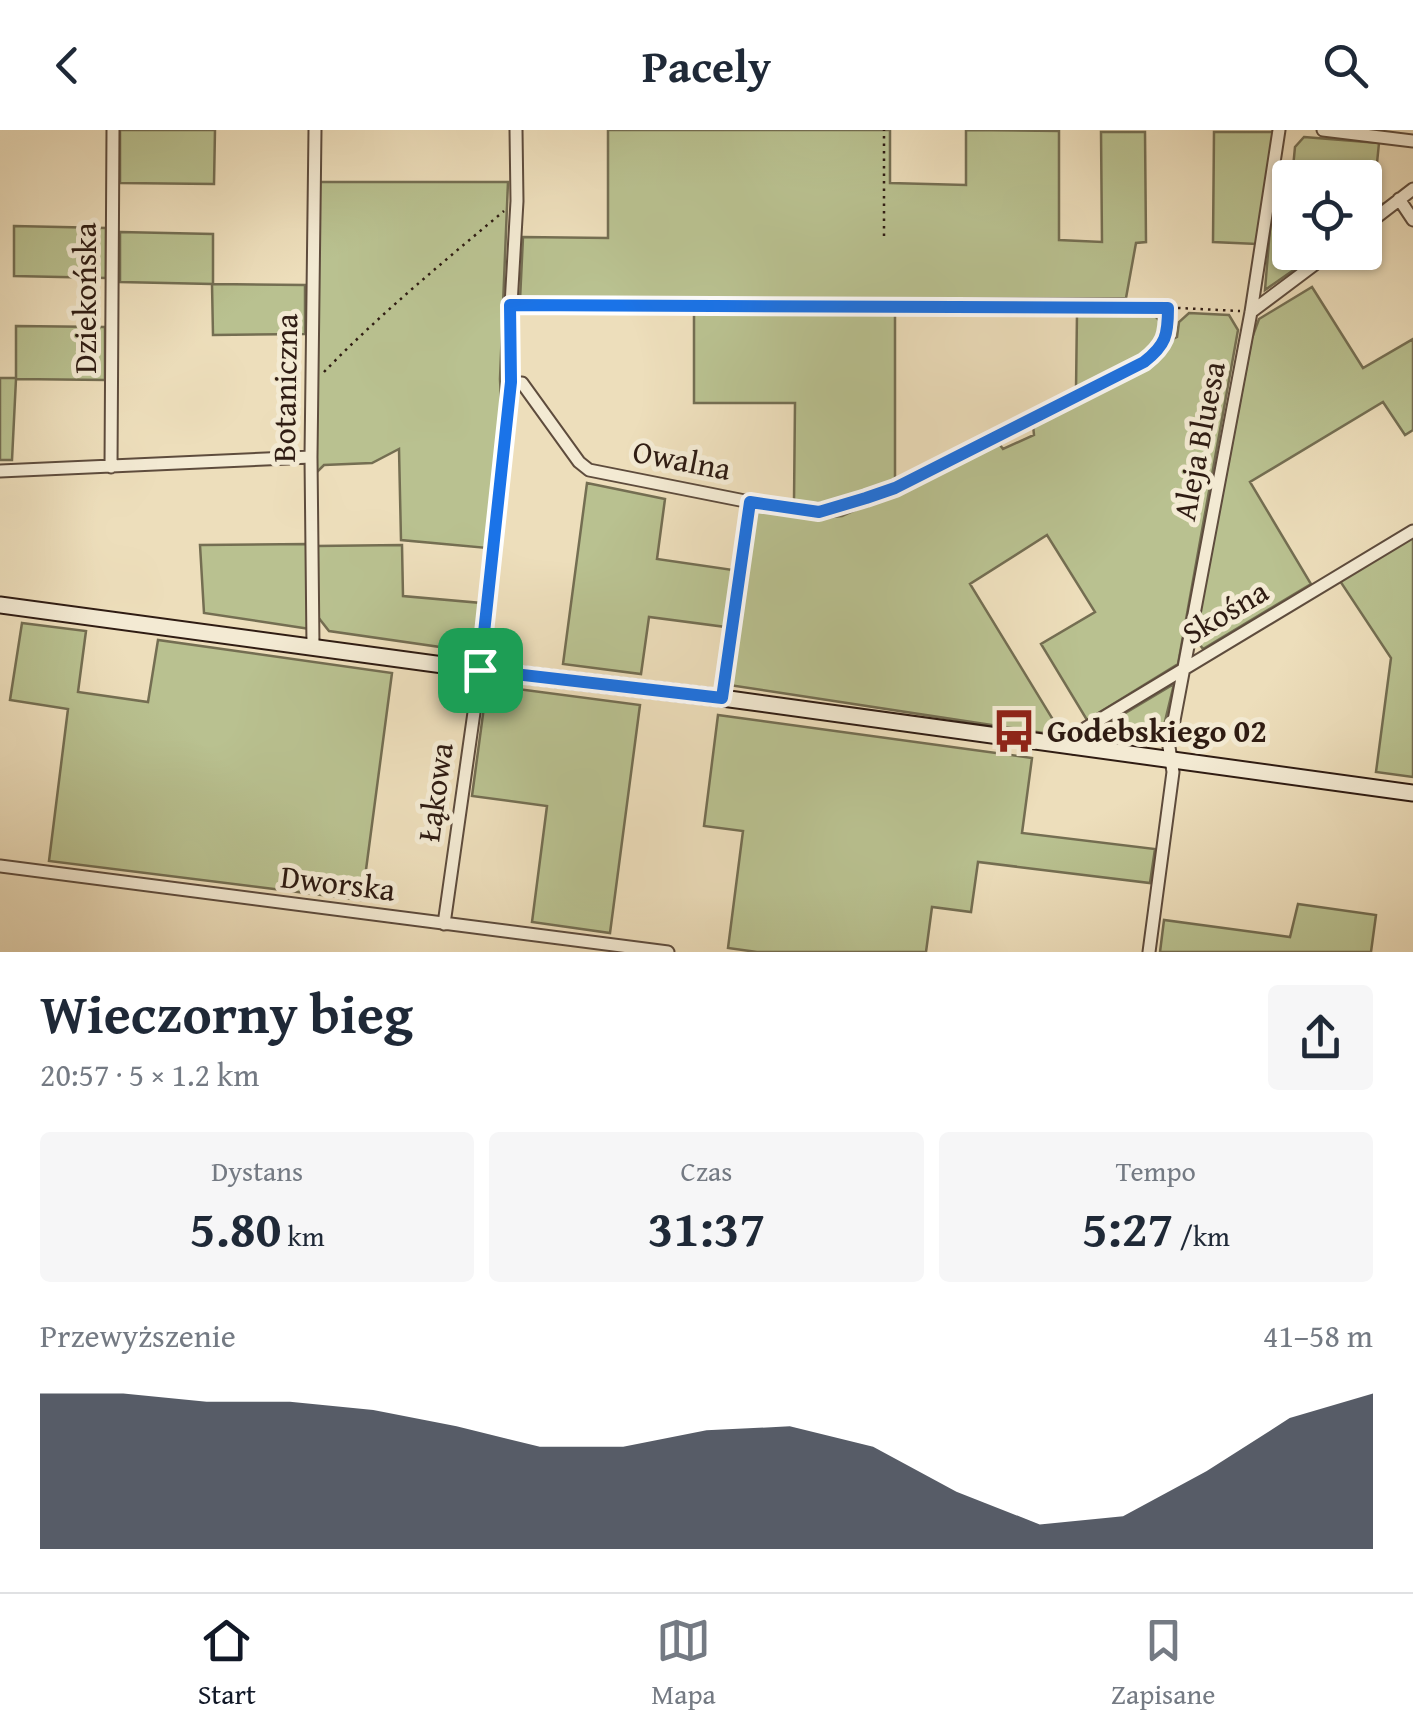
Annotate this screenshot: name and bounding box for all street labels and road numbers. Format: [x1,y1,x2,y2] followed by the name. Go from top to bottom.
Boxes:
[61,222,108,374] street label: Dziekońska
[260,313,309,463] street label: Botaniczna
[1160,357,1237,525] street label: Aleja Bluesa
[629,427,735,492] street label: Owalna
[1173,567,1277,656] street label: Skośna
[404,739,465,844] street label: Łąkowa
[278,852,398,913] street label: Dworska

